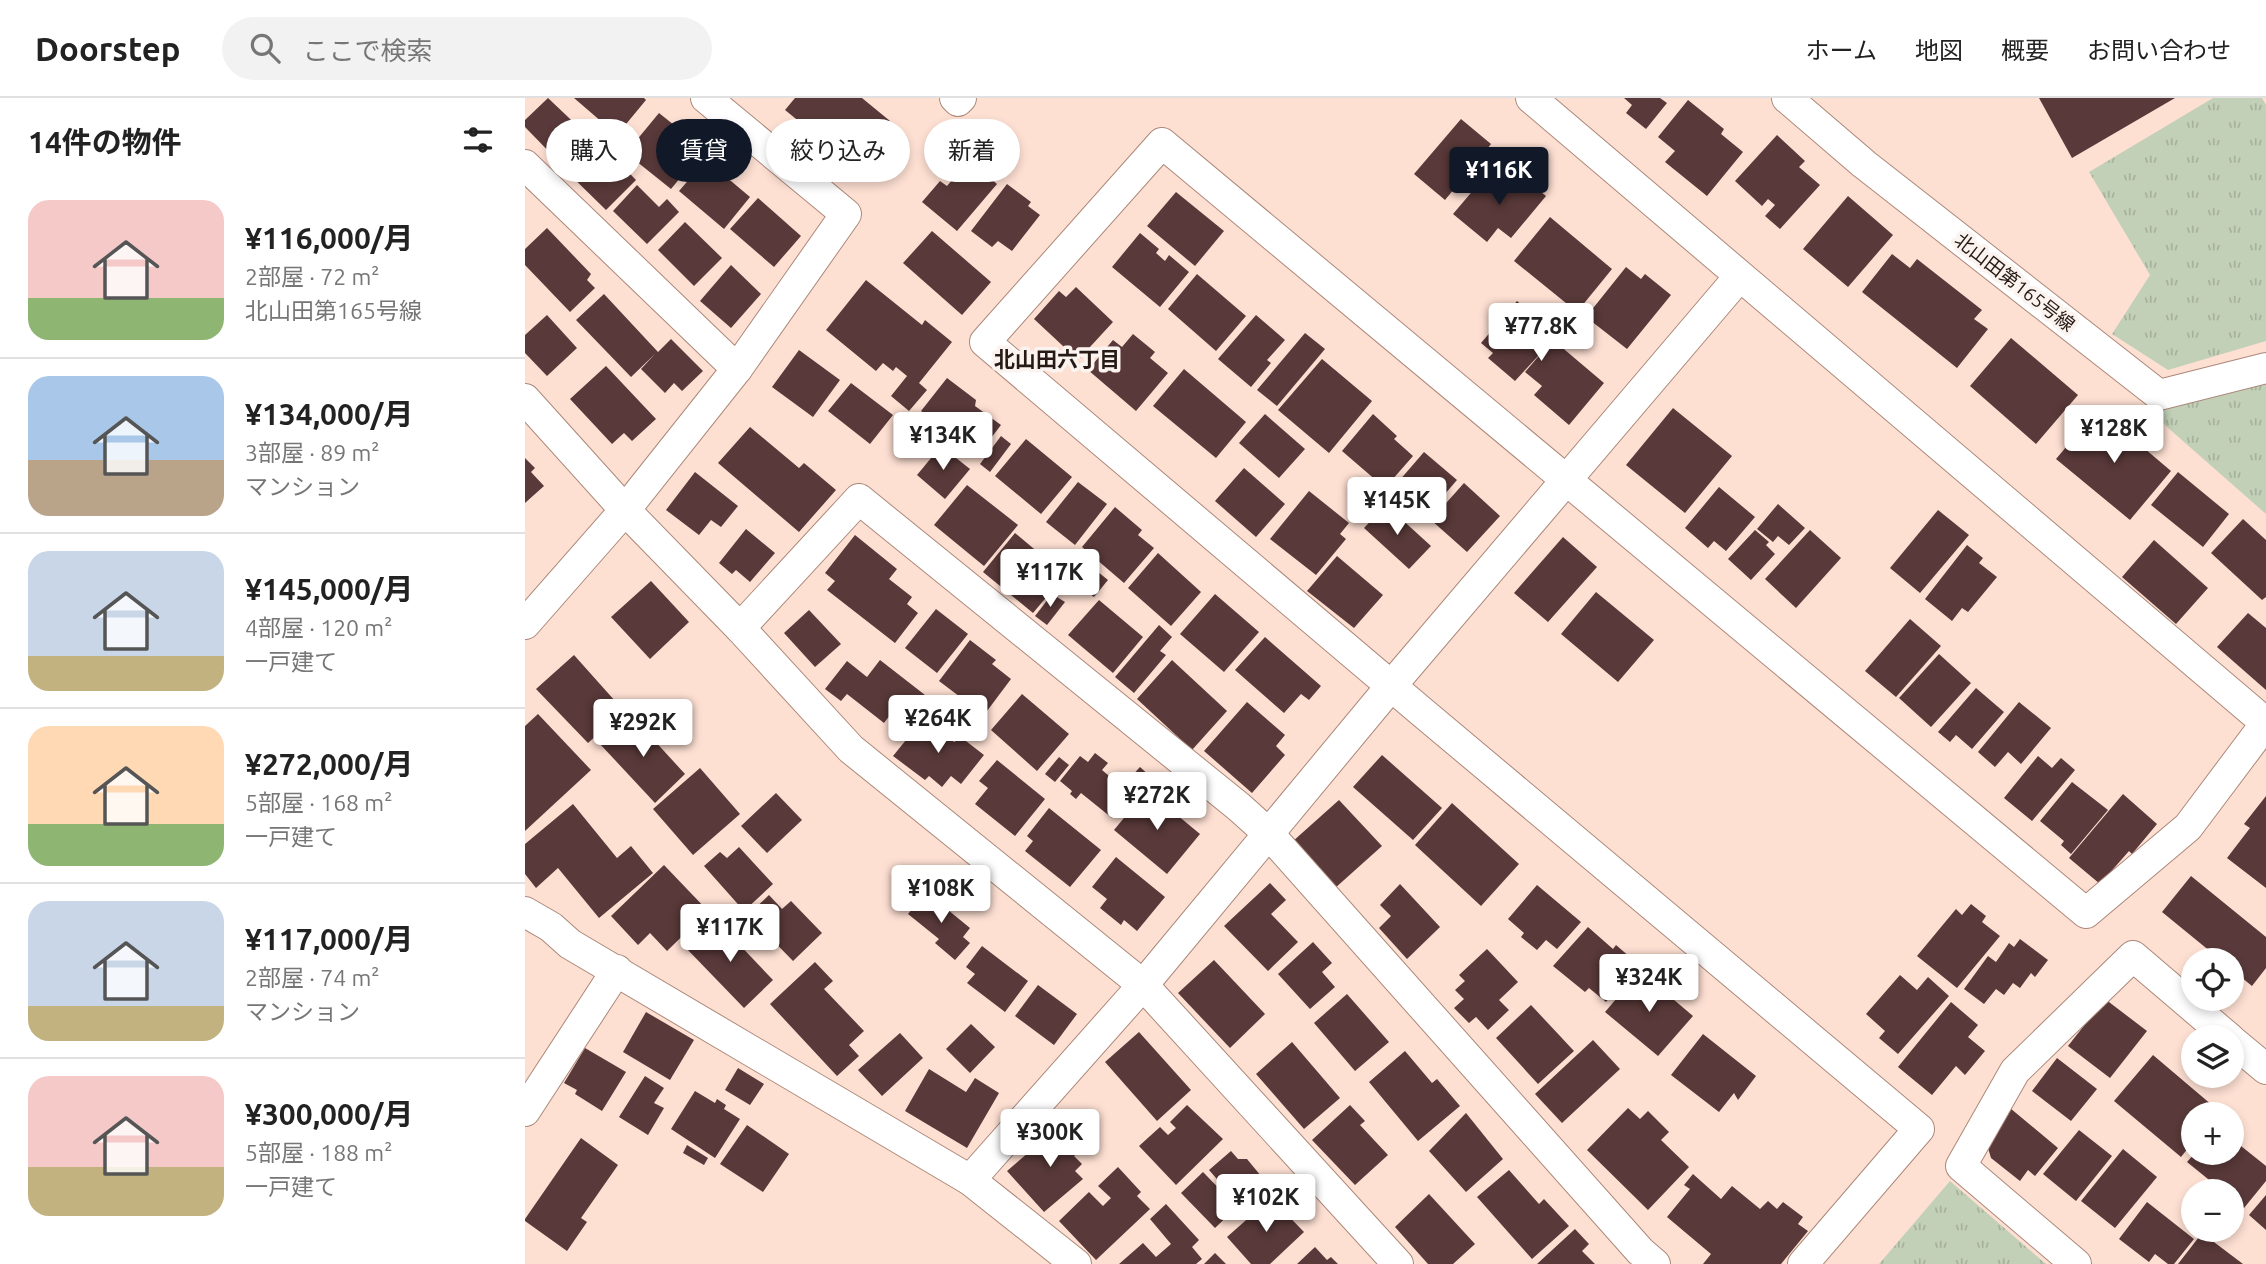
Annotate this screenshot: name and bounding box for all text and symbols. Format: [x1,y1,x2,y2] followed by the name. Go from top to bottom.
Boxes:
[222,17,712,80] search box
[246,29,284,67] icon: search
[35,30,180,67] text: Doorstep
[302,36,432,65] text: ここで検索
[1806,37,1877,64] text: ホーム
[1915,37,1963,64] text: 地図
[2001,37,2049,64] text: 概要
[2087,37,2231,64] text: お問い合わせ
[546,119,642,182] chip: 購入
[656,119,752,182] chip: 賃貸
[766,119,910,182] chip: 絞り込み
[924,119,1020,182] chip: 新着
[459,121,497,159] icon: filters
[28,125,182,159] text: 14件の物件
[1450,148,1548,207] pin: ¥116K
[1465,157,1533,182] text: ¥116K
[245,221,413,255] text: ¥116,000/月
[84,228,168,312] icon: home
[1951,228,2079,336] street label: 北山田第165号線
[245,264,379,289] text: 2部屋 · 72 m²
[245,298,422,323] text: 北山田第165号線
[1484,303,1598,363] pin: ¥77.8K
[1505,313,1577,338] text: ¥77.8K
[994,347,1120,371] district label: 北山田六丁目
[245,397,413,431] text: ¥134,000/月
[84,404,168,488] icon: home
[2065,406,2163,465] pin: ¥128K
[894,412,992,472] pin: ¥134K
[2080,415,2148,440] text: ¥128K
[909,422,977,447] text: ¥134K
[245,440,379,465] text: 3部屋 · 89 m²
[245,474,360,499] text: マンション
[1348,478,1446,537] pin: ¥145K
[1363,487,1431,512] text: ¥145K
[1001,550,1099,609] pin: ¥117K
[1016,559,1084,584] text: ¥117K
[245,572,413,606] text: ¥145,000/月
[84,579,168,663] icon: home
[245,615,392,640] text: 4部屋 · 120 m²
[245,649,337,674] text: 一戸建て
[889,696,987,755] pin: ¥264K
[594,700,692,759] pin: ¥292K
[904,705,972,730] text: ¥264K
[609,709,677,734] text: ¥292K
[245,747,413,781] text: ¥272,000/月
[84,754,168,838] icon: home
[1108,772,1206,832] pin: ¥272K
[1123,782,1191,807] text: ¥272K
[245,790,392,815] text: 5部屋 · 168 m²
[245,824,337,849] text: 一戸建て
[892,866,990,925] pin: ¥108K
[907,875,975,900] text: ¥108K
[681,904,779,964] pin: ¥117K
[696,914,764,939] text: ¥117K
[245,922,413,956] text: ¥117,000/月
[84,929,168,1013] icon: home
[2181,948,2244,1242] map controls
[2181,948,2244,1011] button: locate
[1600,954,1698,1014] pin: ¥324K
[1615,964,1683,989] text: ¥324K
[245,965,379,990] text: 2部屋 · 74 m²
[245,999,360,1024] text: マンション
[2181,1025,2244,1088] button: layers
[245,1097,413,1131] text: ¥300,000/月
[2181,1102,2244,1165] button: +
[84,1104,168,1188] icon: home
[1001,1110,1099,1169] pin: ¥300K
[1016,1119,1084,1144] text: ¥300K
[245,1140,392,1165] text: 5部屋 · 188 m²
[245,1174,337,1199] text: 一戸建て
[1217,1174,1315,1234] pin: ¥102K
[2181,1179,2244,1242] button: −
[1232,1184,1300,1209] text: ¥102K

